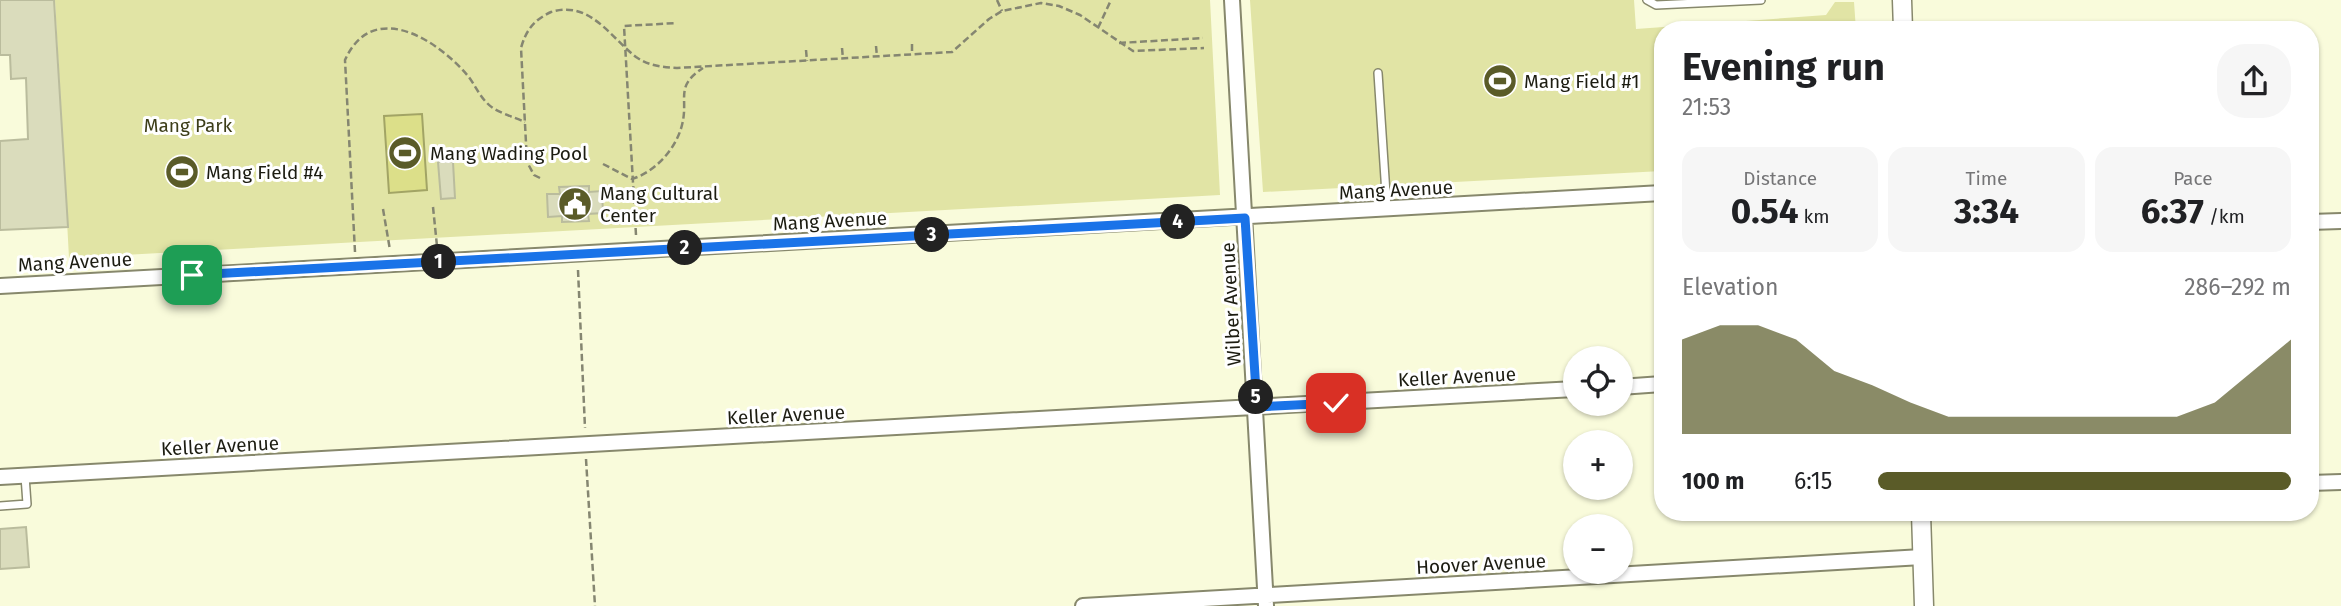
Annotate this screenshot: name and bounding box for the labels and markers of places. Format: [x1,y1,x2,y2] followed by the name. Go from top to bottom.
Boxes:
[1481,62,1519,100] sports icon: Mang Field #1
[1524,70,1639,93] place label: Mang Field #1
[386,134,424,172] sports icon: Mang Wading Pool
[430,142,588,165] place label: Mang Wading Pool
[163,153,201,191] sports icon: Mang Field #4
[206,161,323,184] place label: Mang Field #4
[600,182,719,227] place label: Mang Cultural Center
[556,185,594,223] public building icon: Mang Cultural Center
[1160,204,1196,240] pin: 4
[914,218,950,252] pin: 3
[668,230,702,266] pin: 2
[422,244,457,280] pin: 1
[162,245,222,305] pin
[1306,373,1366,433] pin
[1238,380,1274,414] pin: 5

